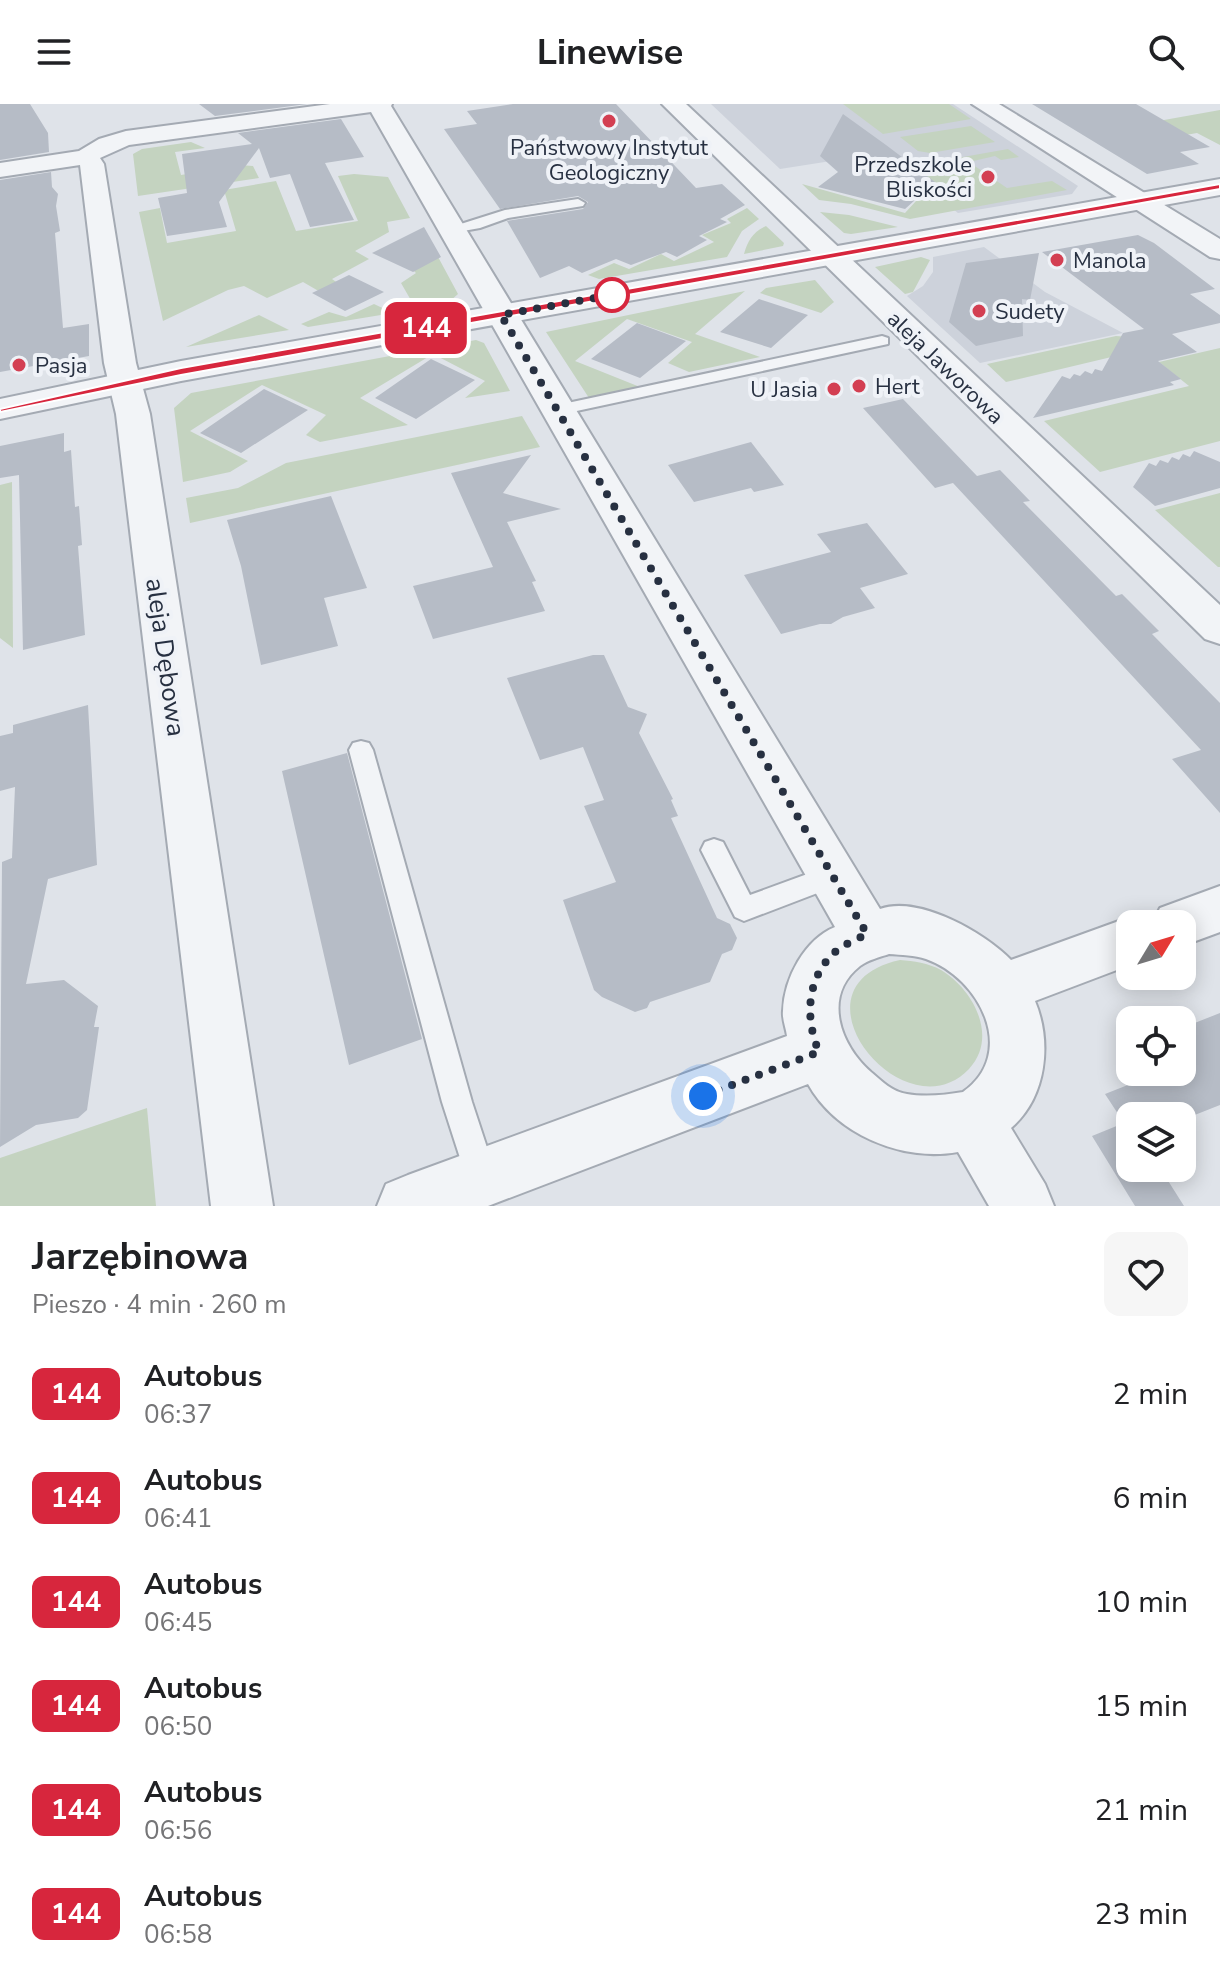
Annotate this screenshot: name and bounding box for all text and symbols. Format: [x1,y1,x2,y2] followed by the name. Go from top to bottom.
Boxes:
[537,28,683,77] text: Linewise
[32,30,76,74] icon: menu
[1144,30,1188,74] icon: search
[600,112,618,130] marker: Państwowy Instytut Geologiczny
[510,133,708,188] place label: Państwowy Instytut Geologiczny
[854,150,972,205] place label: Przedszkole Bliskości
[979,168,997,186] marker: Przedszkole Bliskości
[1073,246,1146,276] place label: Manola
[1048,251,1066,269] marker: Manola
[595,278,629,312] unlabelled marker
[995,297,1065,327] place label: Sudety
[380,302,472,354] line badge: 144
[970,302,988,320] marker: Sudety
[880,304,1010,431] street label: aleja Jaworowa
[401,309,451,347] text: 144
[35,351,88,381] place label: Pasja
[10,356,28,374] marker: Pasja
[875,372,920,402] place label: Hert
[750,375,818,405] place label: U Jasia
[850,377,868,395] marker: Hert
[825,380,843,398] marker: U Jasia
[137,576,194,739] street label: aleja Dębowa
[1116,910,1196,990] north arrow
[1116,910,1196,1182] map controls
[1116,1006,1196,1086] button: locate
[683,1076,723,1116] your location
[1116,1102,1196,1182] button: layers
[32,1231,249,1282] text: Jarzębinowa
[1104,1232,1188,1316] button: heart
[32,1287,287,1322] text: Pieszo · 4 min · 260 m
[144,1356,262,1397] text: Autobus
[1113,1374,1188,1415] text: 2 min
[51,1375,101,1413] text: 144
[144,1397,212,1432] text: 06:37
[144,1460,262,1501] text: Autobus
[1113,1478,1188,1519] text: 6 min
[51,1479,101,1517] text: 144
[144,1501,212,1536] text: 06:41
[144,1564,262,1605] text: Autobus
[1095,1582,1188,1623] text: 10 min
[51,1583,101,1621] text: 144
[144,1605,212,1640] text: 06:45
[144,1668,262,1709] text: Autobus
[1095,1686,1188,1727] text: 15 min
[51,1687,101,1725] text: 144
[144,1709,212,1744] text: 06:50
[144,1772,262,1813] text: Autobus
[1095,1790,1188,1831] text: 21 min
[51,1791,101,1829] text: 144
[144,1813,212,1848] text: 06:56
[144,1876,262,1917] text: Autobus
[1095,1894,1188,1935] text: 23 min
[51,1895,101,1933] text: 144
[144,1917,212,1952] text: 06:58

